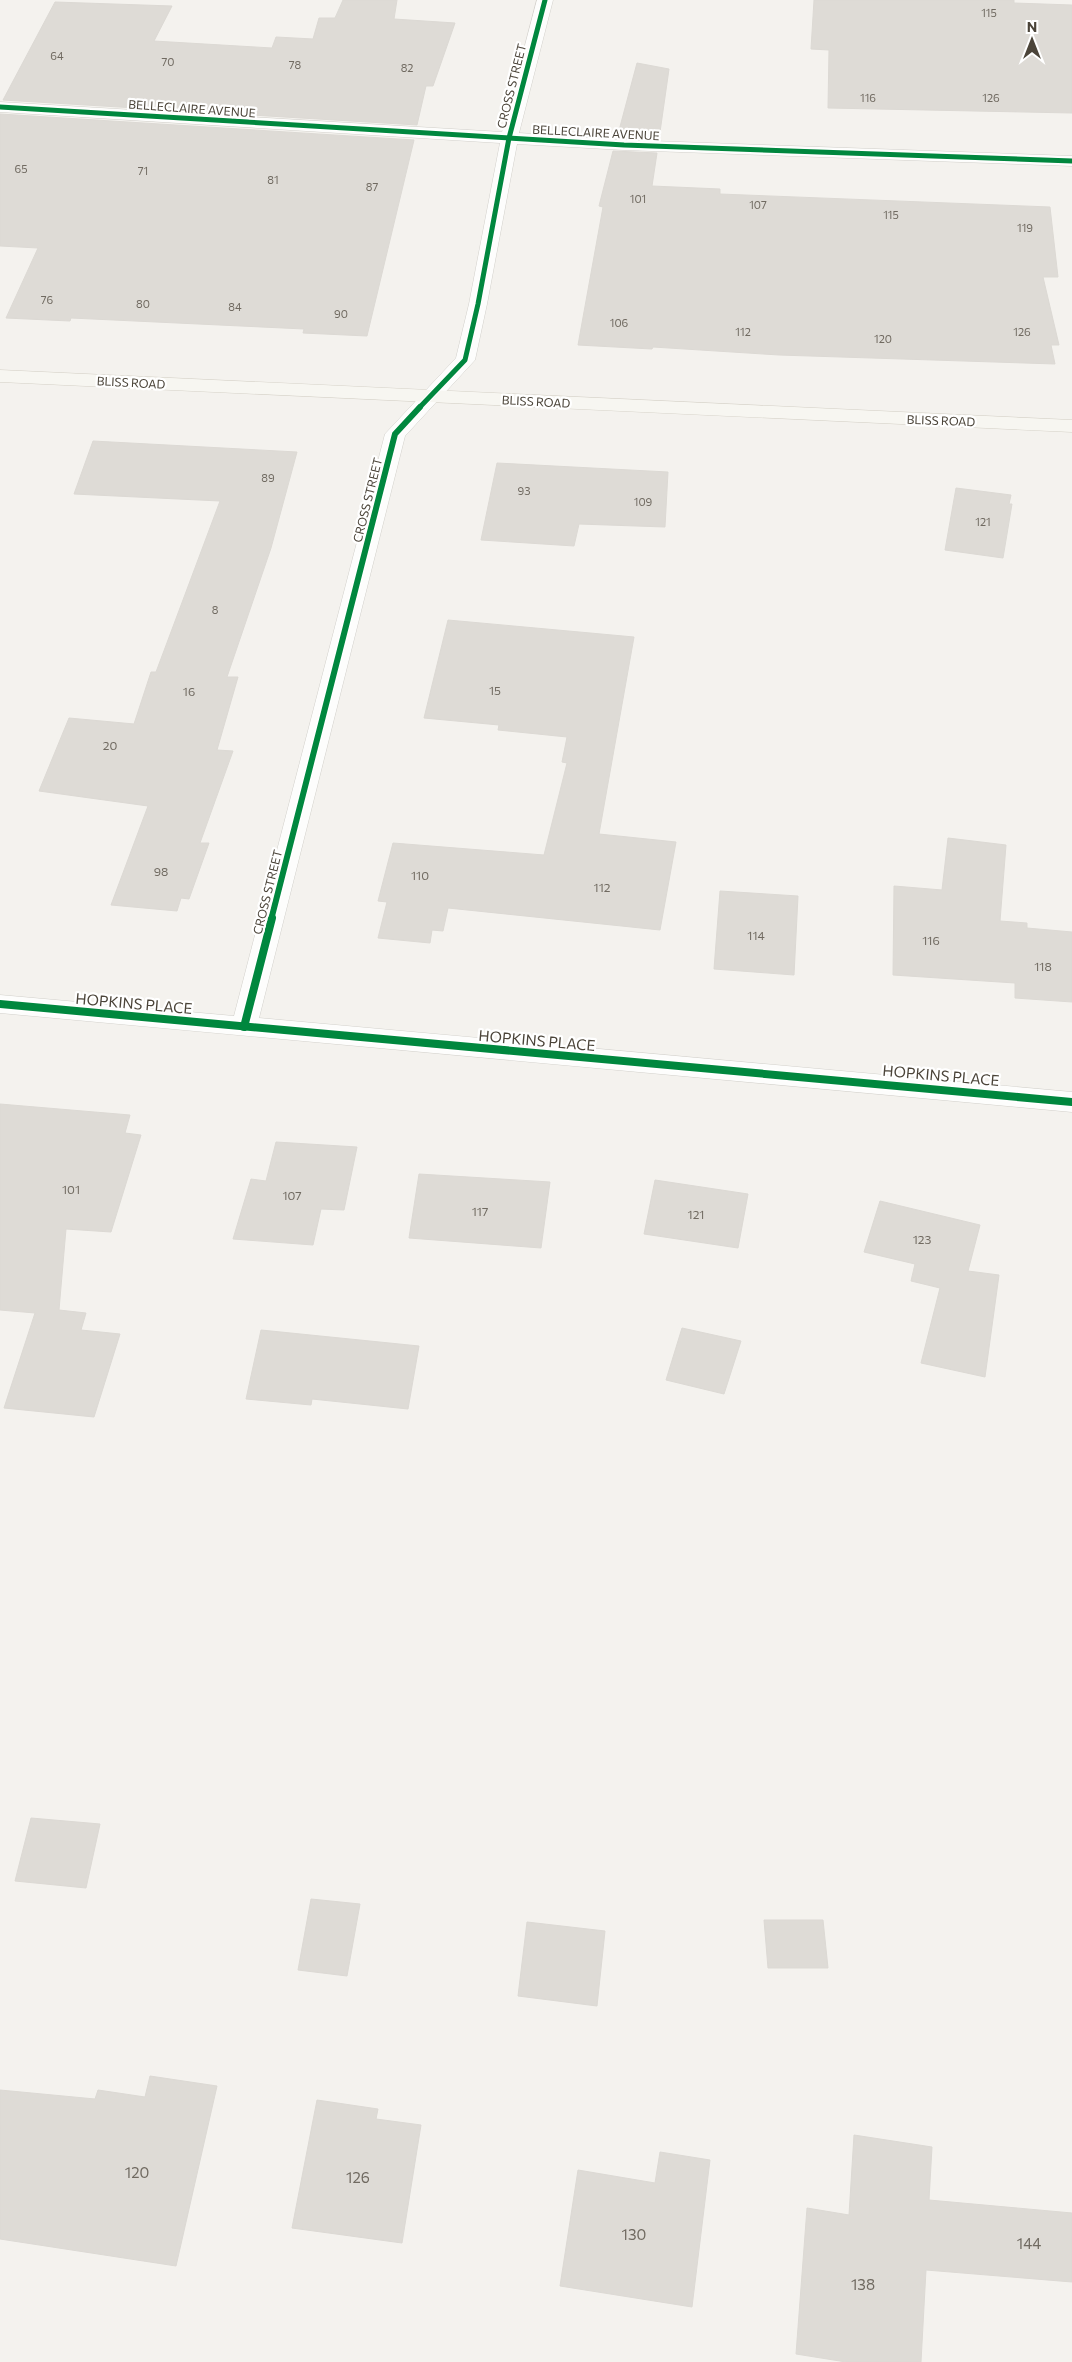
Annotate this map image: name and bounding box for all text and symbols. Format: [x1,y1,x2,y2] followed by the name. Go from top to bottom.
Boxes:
[981,6,997,19] house number: 115
[1007,15,1057,65] north arrow
[1027,18,1037,35] text: N
[494,42,528,130] street label: CROSS STREET
[50,49,64,62] house number: 64
[162,55,174,68] house number: 70
[289,58,302,71] house number: 78
[401,61,413,74] house number: 82
[860,91,876,104] house number: 116
[982,91,1000,104] house number: 126
[128,97,256,119] street label: BELLECLAIRE AVENUE
[532,122,660,142] street label: BELLECLAIRE AVENUE
[15,162,28,175] house number: 65
[138,164,148,177] house number: 71
[267,173,279,186] house number: 81
[366,180,378,193] house number: 87
[630,192,646,205] house number: 101
[749,198,767,211] house number: 107
[883,208,899,221] house number: 115
[1017,221,1033,234] house number: 119
[41,293,54,306] house number: 76
[136,297,150,310] house number: 80
[228,300,242,313] house number: 84
[334,307,348,320] house number: 90
[610,316,629,329] house number: 106
[735,325,751,338] house number: 112
[1013,325,1031,338] house number: 126
[874,332,892,345] house number: 120
[96,373,166,391] street label: BLISS ROAD
[501,392,571,410] street label: BLISS ROAD
[906,412,976,428] street label: BLISS ROAD
[350,456,384,544] street label: CROSS STREET
[261,471,275,484] house number: 89
[518,484,530,497] house number: 93
[634,495,653,508] house number: 109
[975,515,991,528] house number: 121
[212,603,219,616] house number: 8
[489,683,501,697] house number: 15
[183,684,195,698] house number: 16
[103,738,117,752] house number: 20
[250,848,284,936] street label: CROSS STREET
[154,864,168,878] house number: 98
[411,868,429,882] house number: 110
[594,880,611,894] house number: 112
[747,928,765,942] house number: 114
[922,933,940,947] house number: 116
[1034,959,1052,973] house number: 118
[75,989,193,1017] street label: HOPKINS PLACE
[478,1026,596,1054] street label: HOPKINS PLACE
[882,1061,1000,1089] street label: HOPKINS PLACE
[62,1182,80,1196] house number: 101
[282,1188,302,1202] house number: 107
[472,1204,488,1218] house number: 117
[688,1207,704,1221] house number: 121
[913,1232,931,1246] house number: 123
[125,2163,149,2181] house number: 120
[346,2168,370,2186] house number: 126
[622,2225,646,2243] house number: 130
[1017,2234,1041,2252] house number: 144
[851,2275,875,2293] house number: 138

